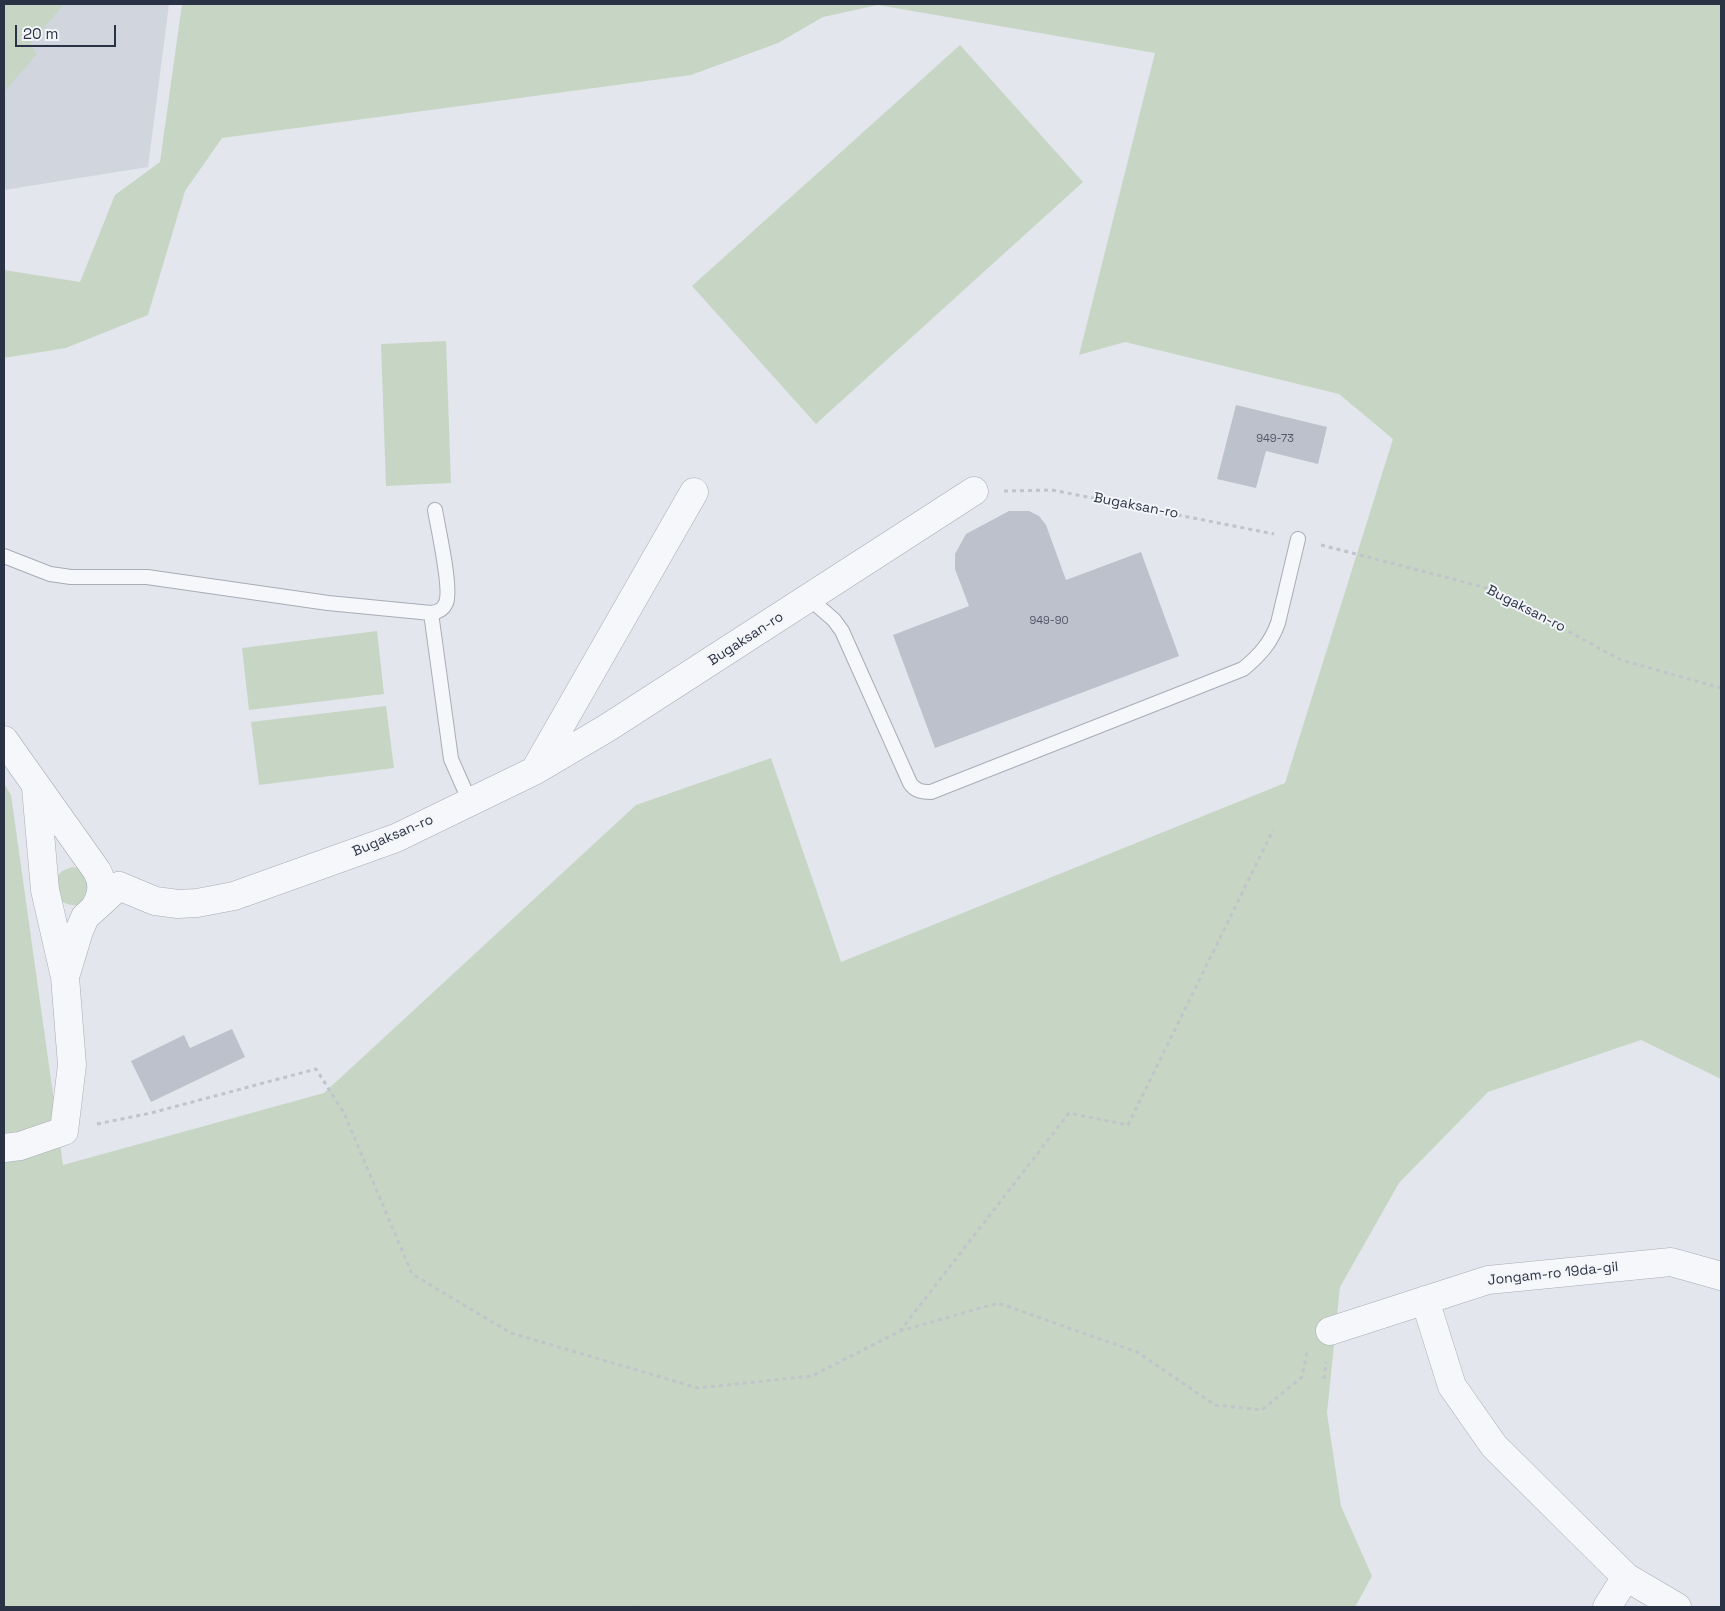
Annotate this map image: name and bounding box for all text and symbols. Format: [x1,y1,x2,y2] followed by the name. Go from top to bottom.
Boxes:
[18,15,119,47] scale bar
[23,24,58,43] text: 20 m
[1256,432,1294,446] house number: 949-73
[1092,490,1180,522] street label: Bugaksan-ro
[1484,582,1568,636] street label: Bugaksan-ro
[705,608,787,670] street label: Bugaksan-ro
[1029,614,1069,628] house number: 949-90
[350,811,436,861] street label: Bugaksan-ro
[1487,1259,1619,1289] street label: Jongam-ro 19da-gil

